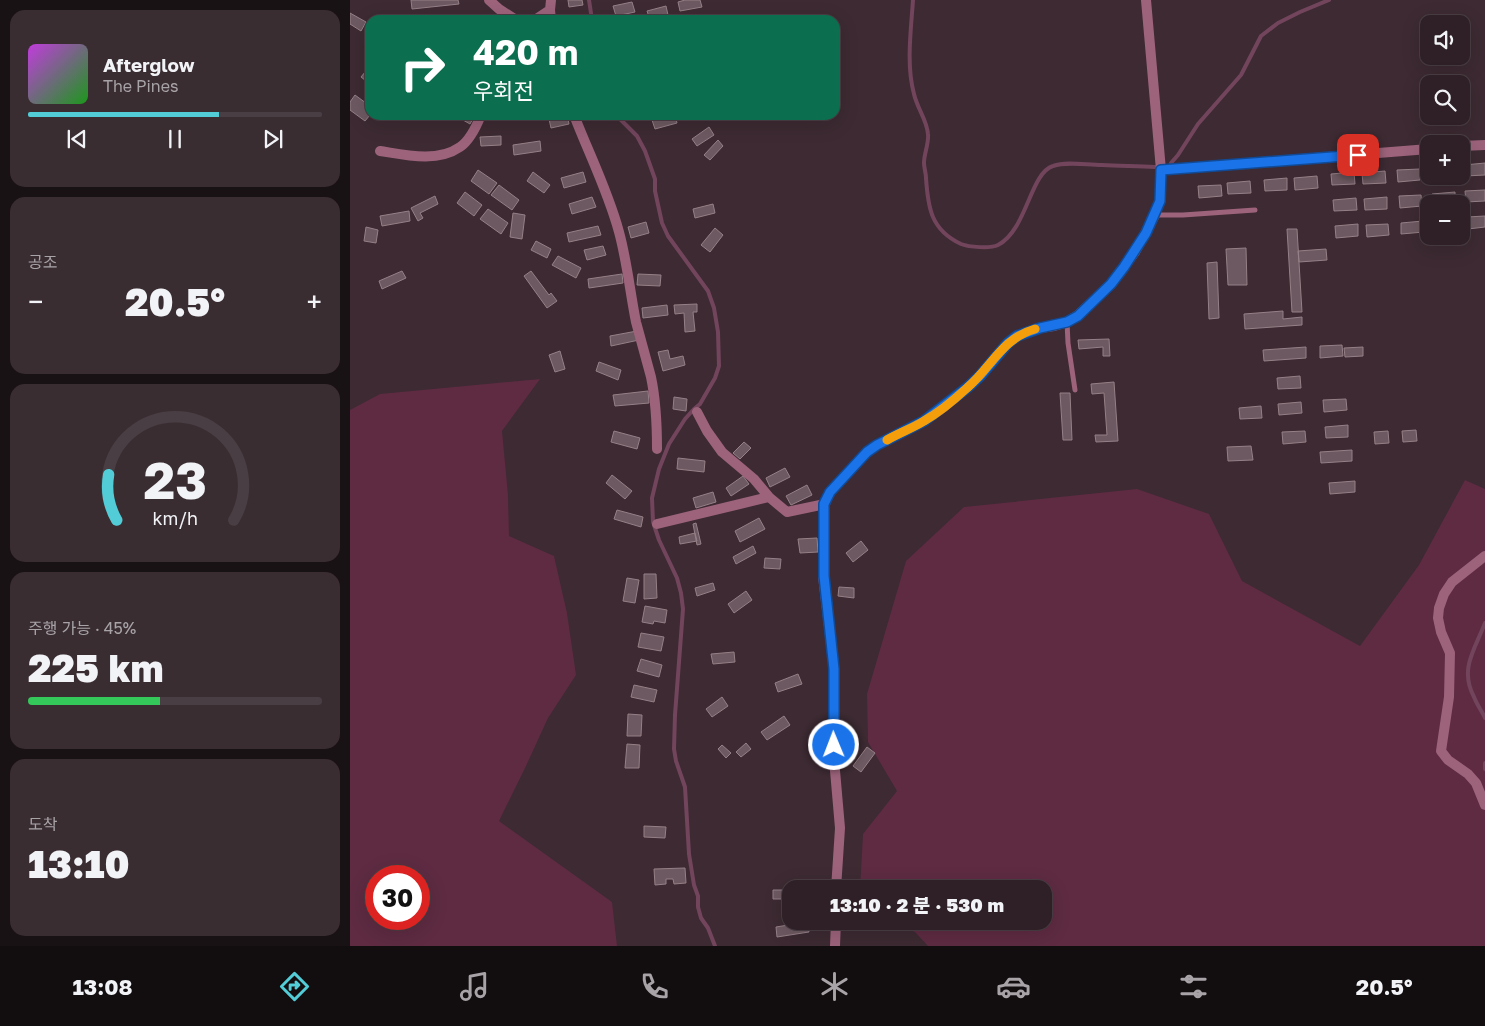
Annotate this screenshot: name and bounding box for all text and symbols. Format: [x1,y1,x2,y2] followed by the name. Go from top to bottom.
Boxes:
[1420,15,1470,245] map controls
[1420,15,1470,65] button: sound
[473,31,578,73] text: 420 m
[390,35,455,100] icon: right
[103,53,194,76] text: Afterglow
[1420,75,1470,125] button: search
[103,76,178,96] text: The Pines
[473,77,534,104] text: 우회전
[63,125,91,153] icon: previous
[161,125,189,153] icon: pause
[259,125,287,153] icon: next
[1337,134,1379,176] pin
[1420,135,1470,185] button: +
[1344,141,1372,169] icon: arrive
[1420,195,1470,245] button: −
[28,252,57,272] text: 공조
[125,279,225,324] text: 20.5°
[28,285,43,318] text: −
[307,285,322,318] text: +
[143,448,207,510] text: 23
[152,507,198,529] text: km/h
[28,618,136,638] text: 주행 가능 · 45%
[28,645,164,690] text: 225 km
[807,718,859,770] position arrow
[28,814,57,834] text: 도착
[28,841,130,886] text: 13:10
[365,865,430,930] speed limit sign: 30
[830,893,1004,916] text: 13:10 · 2 분 · 530 m
[277,969,312,1004] icon: directions
[457,969,492,1004] icon: music
[637,969,672,1004] icon: phone
[817,969,852,1004] icon: climate
[996,969,1031,1004] icon: car
[1176,969,1211,1004] icon: filters
[72,973,133,1000] text: 13:08
[1356,973,1413,1000] text: 20.5°

